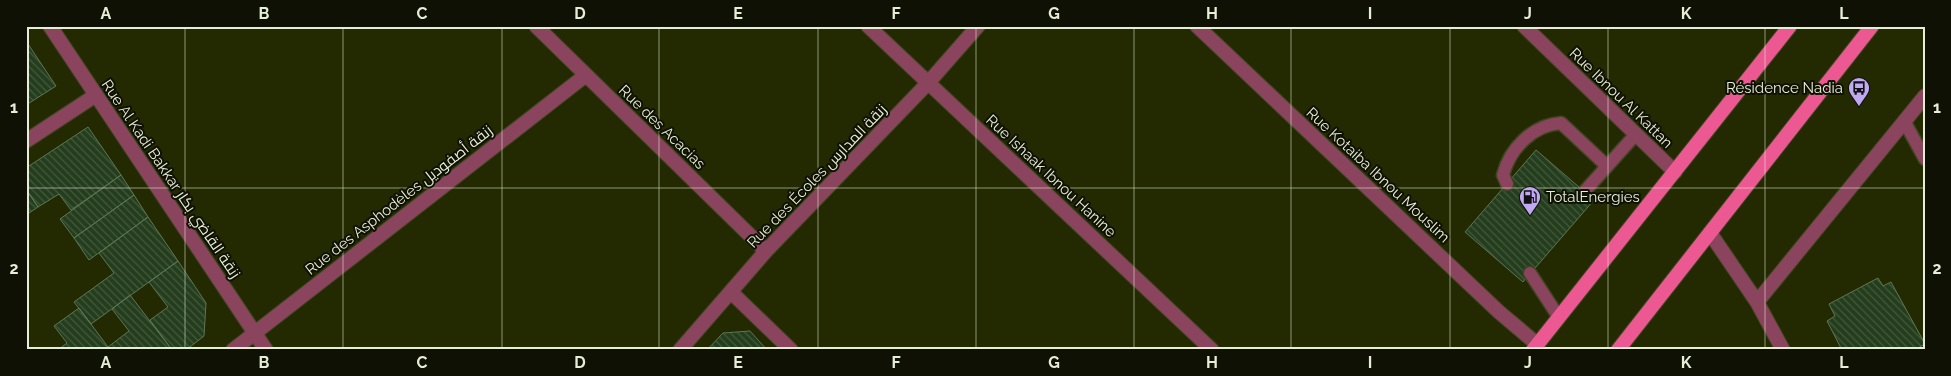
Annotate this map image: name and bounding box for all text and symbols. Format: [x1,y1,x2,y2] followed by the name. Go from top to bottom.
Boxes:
[101,4,112,23] text: A
[259,4,270,23] text: B
[417,4,428,23] text: C
[574,4,586,23] text: D
[733,4,743,23] text: E
[891,4,901,23] text: F
[1048,4,1060,23] text: G
[1206,4,1218,23] text: H
[1368,4,1372,23] text: I
[1524,4,1532,23] text: J
[1681,4,1692,23] text: K
[1839,4,1849,23] text: L
[1566,44,1676,152] street label: Rue Ibnou Al Kattan
[95,76,244,283] street label: Rue Al Kadi Bakkar زنقة القاضي بكار
[1847,76,1871,107] bus stop icon: Résidence Nadia
[1726,79,1843,97] place label: Résidence Nadia
[615,81,709,173] street label: Rue des Acacias
[10,98,18,117] text: 1
[1933,98,1941,117] text: 1
[744,100,891,252] street label: Rue des Écoles زنقة المدارس
[1303,104,1453,246] street label: Rue Kotaiba Ibnou Mouslim
[982,111,1120,241] street label: Rue Ishaak Ibnou Hanine
[301,121,497,279] street label: Rue des Asphodèles زنقة أصفوديل
[1518,185,1542,216] fuel station icon: TotalEnergies
[1546,188,1640,206] place label: TotalEnergies
[9,259,19,278] text: 2
[1932,259,1942,278] text: 2
[101,353,112,372] text: A
[259,353,270,372] text: B
[417,353,428,372] text: C
[574,353,586,372] text: D
[733,353,743,372] text: E
[891,353,901,372] text: F
[1048,353,1060,372] text: G
[1206,353,1218,372] text: H
[1368,353,1372,372] text: I
[1524,353,1532,372] text: J
[1681,353,1692,372] text: K
[1839,353,1849,372] text: L

